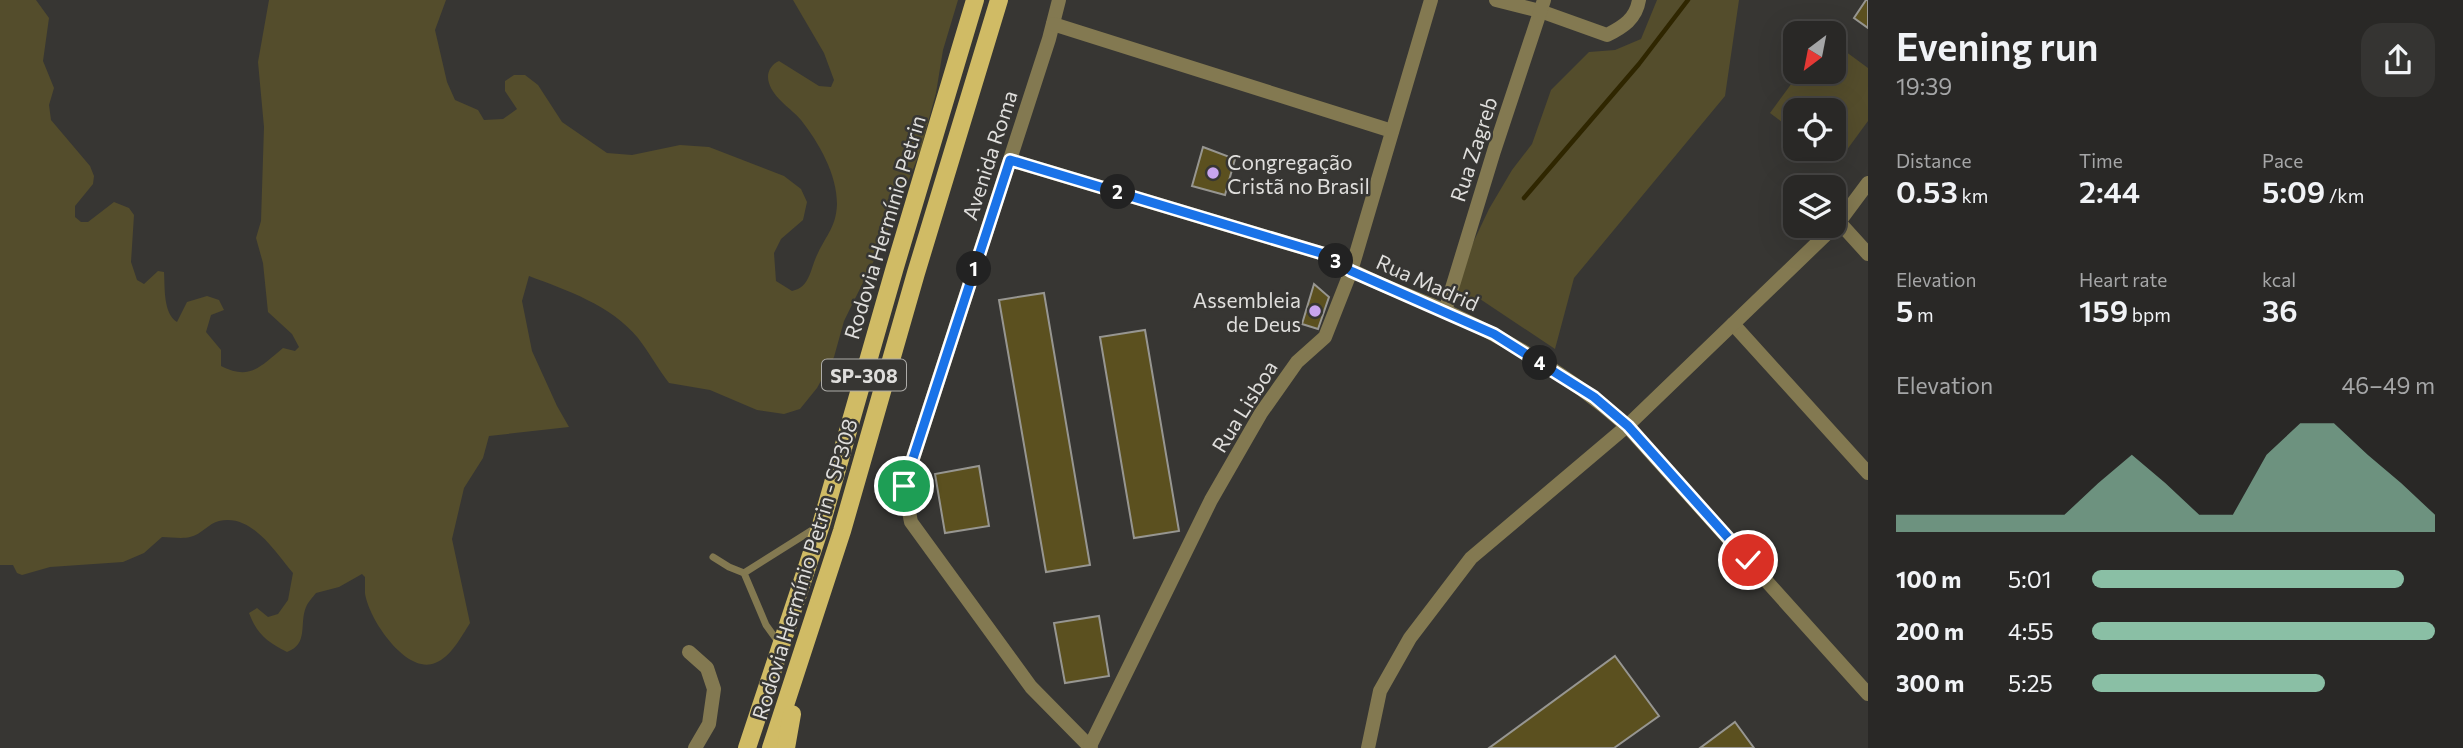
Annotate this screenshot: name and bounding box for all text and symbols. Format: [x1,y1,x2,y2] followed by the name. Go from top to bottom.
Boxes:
[1783,21,1846,84] north arrow
[1783,21,1846,238] map controls
[1896,22,2099,69] text: Evening run
[2361,23,2435,97] button: share
[1896,72,1952,100] text: 19:39
[956,87,1022,223] street label: Avenida Roma
[1444,93,1502,205] street label: Rua Zagreb
[1783,98,1846,161] button: locate
[838,112,930,342] street label: Rodovia Hermínio Petrin
[1227,149,1370,198] place label: Congregação Cristã no Brasil
[1896,149,1972,172] text: Distance
[2079,149,2123,172] text: Time
[2262,149,2303,172] text: Pace
[1205,165,1221,181] marker: Congregação Cristã no Brasil
[1896,172,1958,209] text: 0.53
[2079,172,2140,209] text: 2:44
[2262,172,2325,209] text: 5:09
[1100,174,1136,210] pin: 2
[1783,175,1846,238] button: layers
[1112,180,1123,203] text: 2
[1958,184,1988,207] text: km
[2325,184,2364,207] text: /km
[1318,244,1354,278] pin: 3
[1373,248,1483,316] street label: Rua Madrid
[1330,249,1341,272] text: 3
[956,252,992,286] pin: 1
[969,257,978,280] text: 1
[1896,268,1976,291] text: Elevation
[2079,268,2167,291] text: Heart rate
[2262,268,2296,291] text: kcal
[1193,287,1301,336] place label: Assembleia de Deus
[1896,291,1913,328] text: 5
[2079,291,2128,328] text: 159
[2262,291,2298,328] text: 36
[1307,303,1323,319] marker: Assembleia de Deus
[1913,303,1934,326] text: m
[2128,303,2171,326] text: bpm
[1522,346,1558,380] pin: 4
[1534,351,1545,374] text: 4
[1206,355,1282,457] street label: Rua Lisboa
[822,360,906,390] road number: SP-308
[1896,371,1993,399] text: Elevation
[2341,371,2435,399] text: 46–49 m
[746,416,862,722] street label: Rodovia Hermínio Petrin - SP308
[874,456,934,516] pin
[885,467,923,505] icon: arrive
[1718,530,1778,590] pin
[1729,541,1767,579] icon: check
[1896,565,1961,593] text: 100 m
[2008,565,2051,593] text: 5:01
[1896,617,1964,645] text: 200 m
[2008,617,2054,645] text: 4:55
[1896,669,1964,697] text: 300 m
[2008,669,2053,697] text: 5:25

